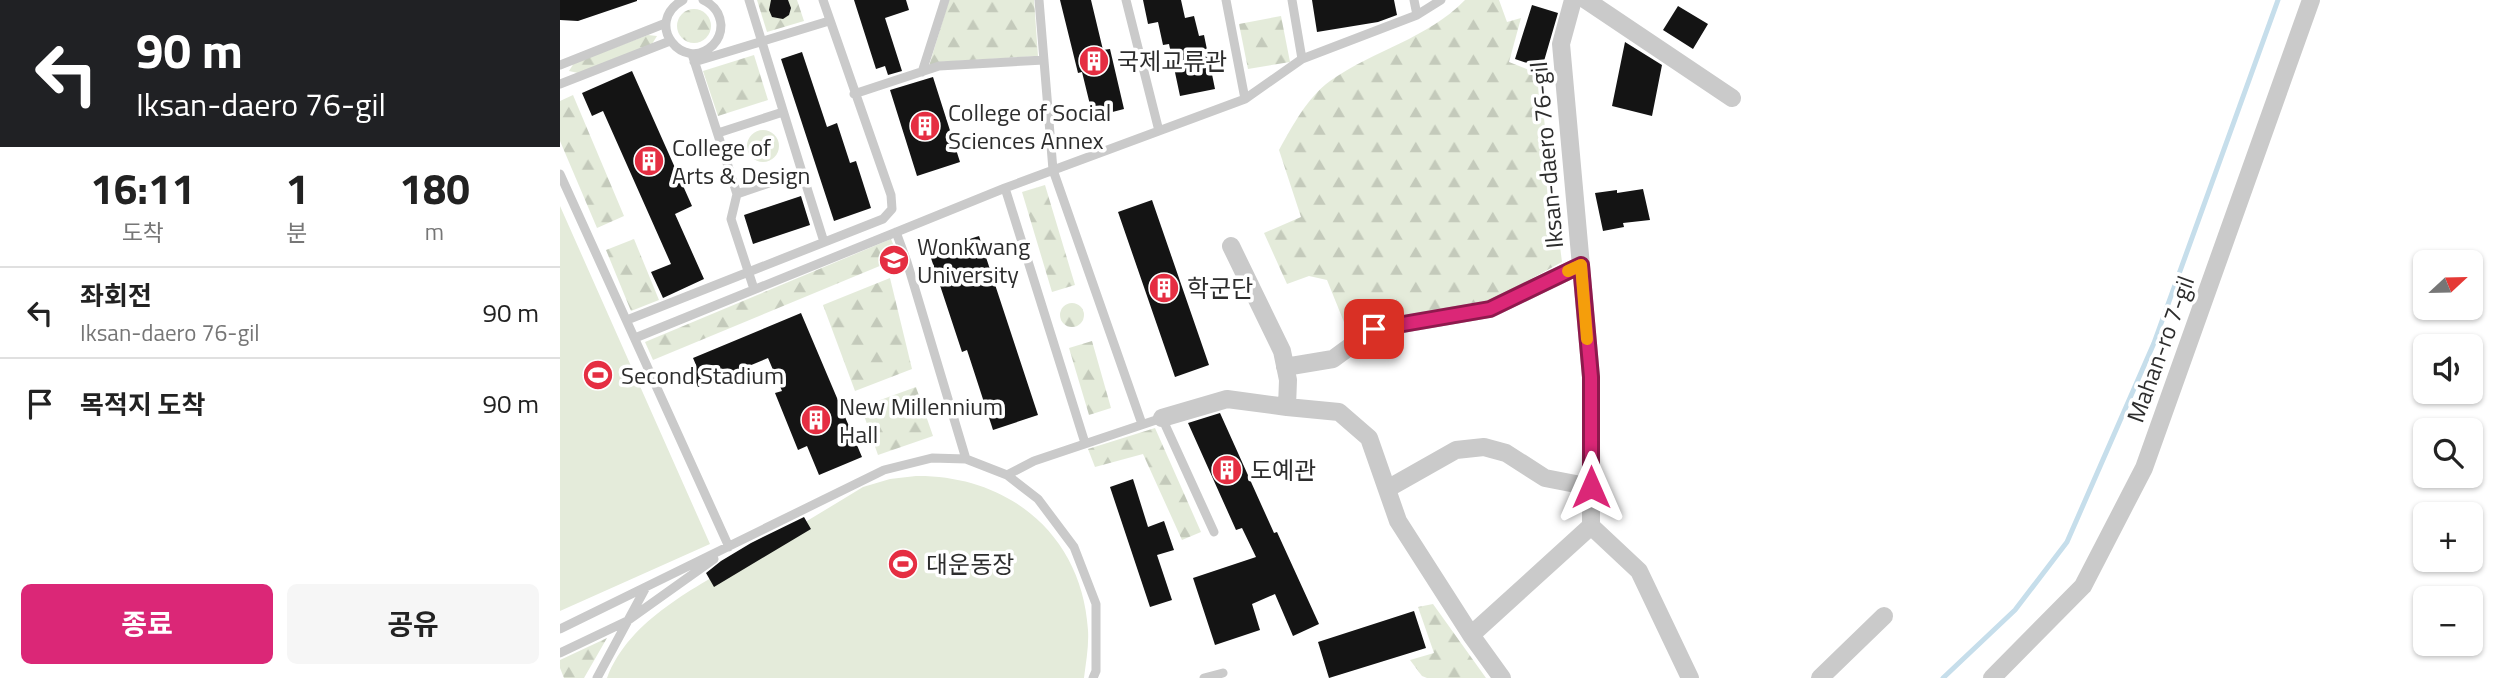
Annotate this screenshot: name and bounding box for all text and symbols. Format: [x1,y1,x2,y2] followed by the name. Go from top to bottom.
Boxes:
[136,12,243,87] text: 90 m
[21,28,112,119] icon: left
[1117,43,1227,79] place label: 국제교류관
[1077,44,1111,78] building icon: 국제교류관
[1520,60,1572,250] street label: Iksan-daero 76-gil
[136,80,386,128] text: Iksan-daero 76-gil
[948,94,1111,158] place label: College of Social Sciences Annex
[908,109,942,143] building icon: College of Social Sciences Annex
[672,129,811,193] place label: College of Arts & Design
[632,144,666,178] building icon: College of Arts & Design
[90,156,195,220] text: 16:11
[285,156,309,220] text: 1
[399,156,470,220] text: 180
[425,214,444,249] text: m
[122,215,164,250] text: 도착
[287,215,308,250] text: 분
[917,228,1030,292] place label: Wonkwang University
[877,243,911,277] school or university icon: Wonkwang University
[2413,250,2483,320] north arrow
[2413,250,2483,656] map controls
[1187,270,1253,306] place label: 학군단
[1147,271,1181,305] building icon: 학군단
[2117,271,2203,427] street label: Mahan-ro 7-gil
[80,276,152,315] text: 좌회전
[482,293,539,332] text: 90 m
[21,294,59,332] icon: left
[1344,299,1404,359] pin
[1355,310,1393,348] icon: arrive
[80,315,260,350] text: Iksan-daero 76-gil
[2413,334,2483,404] button: sound
[621,357,784,393] place label: Second Stadium
[581,358,615,392] sports icon: Second Stadium
[482,384,539,423] text: 90 m
[21,385,59,423] icon: arrive
[80,385,205,424] text: 목적지 도착
[839,388,1003,452] place label: New Millennium Hall
[799,403,833,437] building icon: New Millennium Hall
[2413,418,2483,488] button: search
[1554,450,1628,524] position arrow
[1250,452,1316,488] place label: 도예관
[1210,453,1244,487] building icon: 도예관
[2413,502,2483,572] button: +
[926,546,1014,582] place label: 대운동장
[886,547,920,581] sports icon: 대운동장
[21,584,273,664] button: 종료
[287,584,539,664] button: 공유
[2413,586,2483,656] button: −

